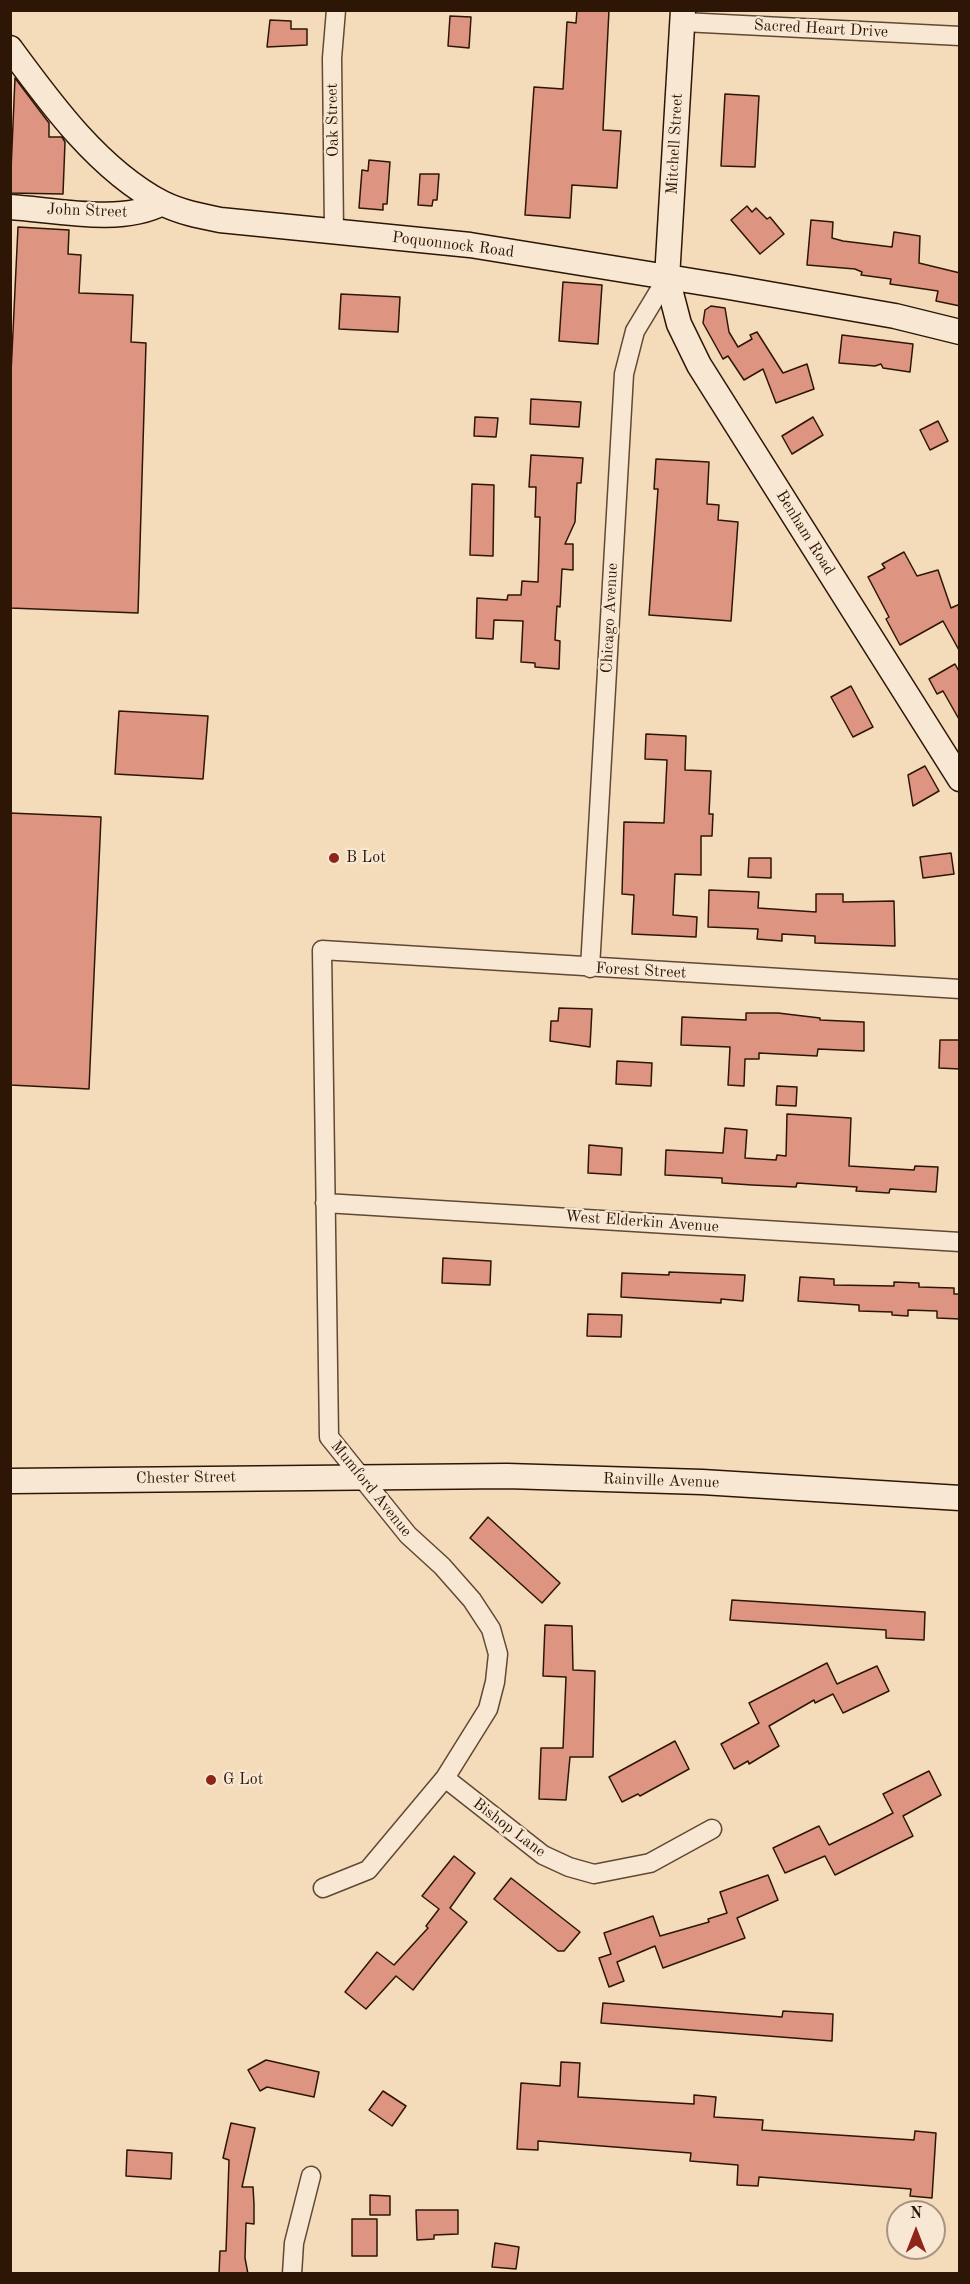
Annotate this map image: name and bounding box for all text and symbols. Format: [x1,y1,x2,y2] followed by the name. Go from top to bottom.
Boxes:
[753,16,889,42] street label: Sacred Heart Drive
[323,83,343,157] street label: Oak Street
[663,93,687,195] street label: Mitchell Street
[46,200,128,222] street label: John Street
[391,228,515,262] street label: Poquonnock Road
[771,487,839,579] street label: Benham Road
[598,562,622,674] street label: Chicago Avenue
[346,848,386,868] place label: B Lot
[327,851,341,865] marker: B Lot
[595,959,687,983] street label: Forest Street
[564,1207,720,1237] street label: West Elderkin Avenue
[326,1437,416,1541] street label: Mumford Avenue
[136,1468,236,1488] street label: Chester Street
[602,1469,720,1493] street label: Rainville Avenue
[223,1770,263,1790] place label: G Lot
[204,1773,218,1787] marker: G Lot
[469,1794,549,1862] street label: Bishop Lane
[886,2200,946,2260] north arrow
[910,2206,922,2222] text: N

